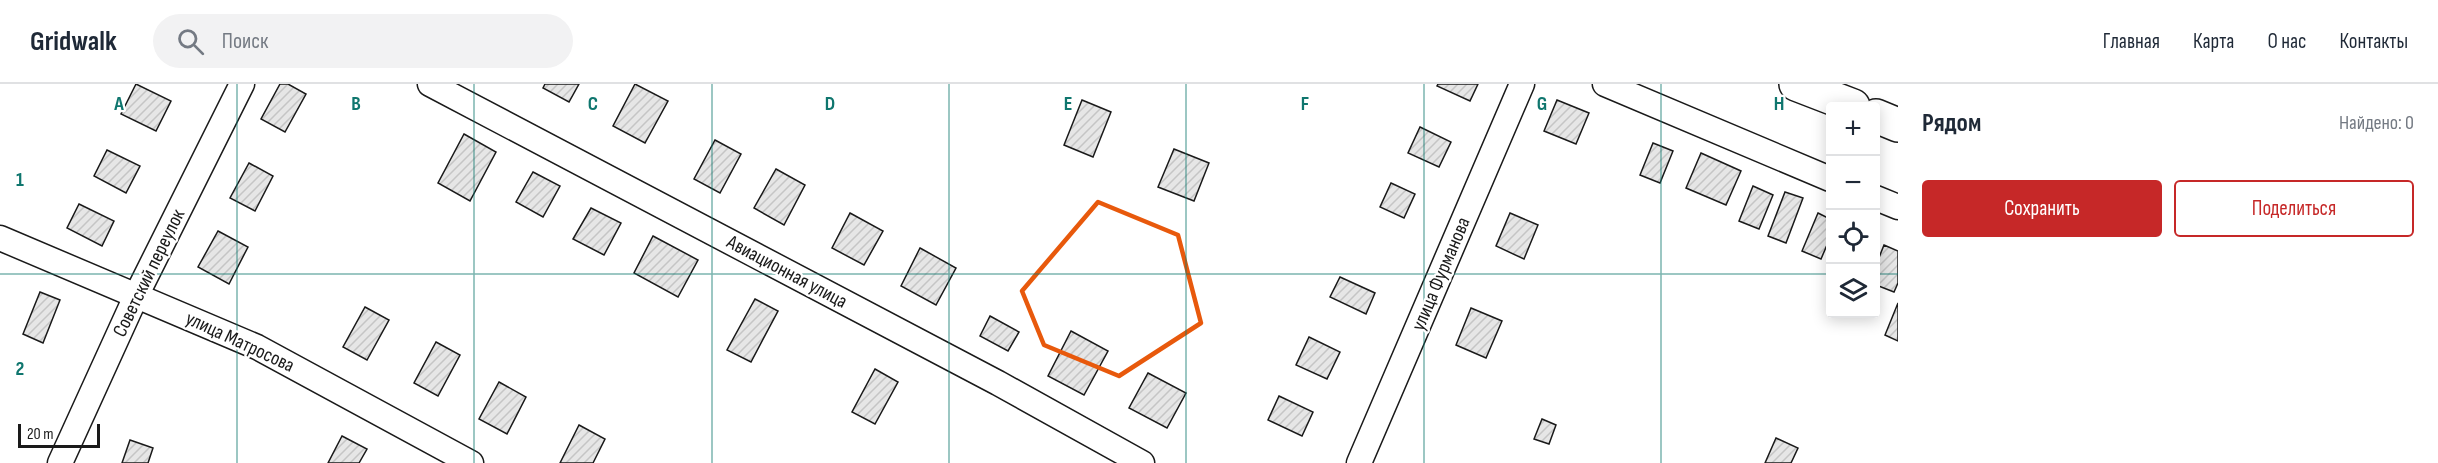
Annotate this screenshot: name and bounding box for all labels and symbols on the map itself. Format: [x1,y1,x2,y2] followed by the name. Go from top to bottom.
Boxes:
[113,92,124,116] text: A
[351,92,361,116] text: B
[588,92,598,116] text: C
[825,92,835,116] text: D
[1064,92,1072,116] text: E
[1301,92,1309,116] text: F
[1537,92,1547,116] text: G
[1774,92,1784,116] text: H
[16,168,24,192] text: 1
[108,205,190,341] street label: Советский переулок
[1406,214,1476,334] street label: улица Фурманова
[722,230,851,314] street label: Авиационная улица
[182,306,298,378] street label: улица Матросова
[16,357,24,381] text: 2
[18,421,100,448] scale bar

